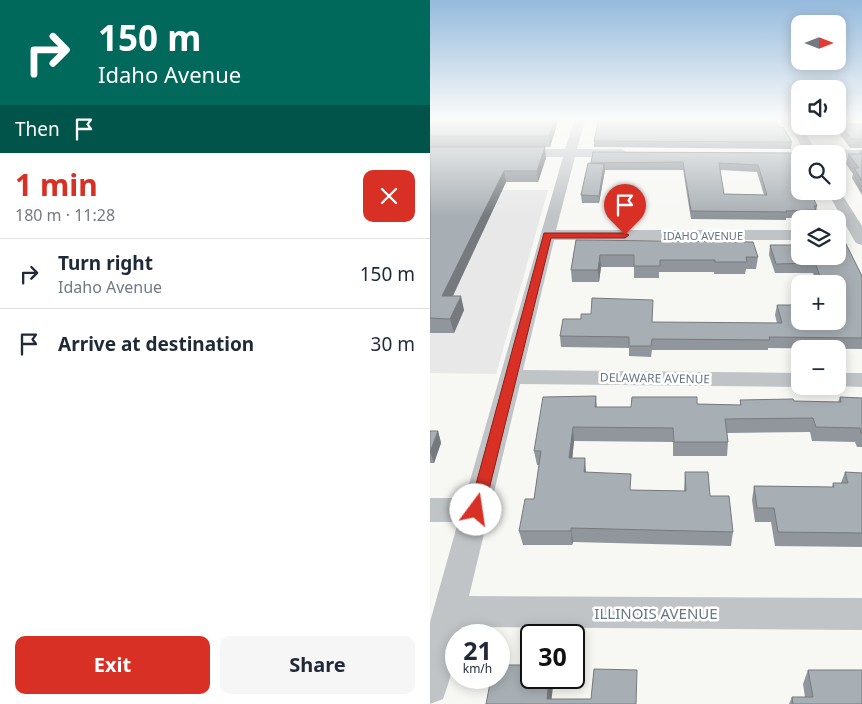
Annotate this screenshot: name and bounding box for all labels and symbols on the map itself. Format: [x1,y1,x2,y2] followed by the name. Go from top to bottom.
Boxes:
[791,15,846,70] north arrow
[604,184,646,235] pin
[663,228,743,243] street label: IDAHO AVENUE
[600,369,710,387] street label: DELAWARE AVENUE
[449,483,501,535] position arrow
[594,603,718,623] street label: ILLINOIS AVENUE
[520,624,585,689] speed limit sign: 30

